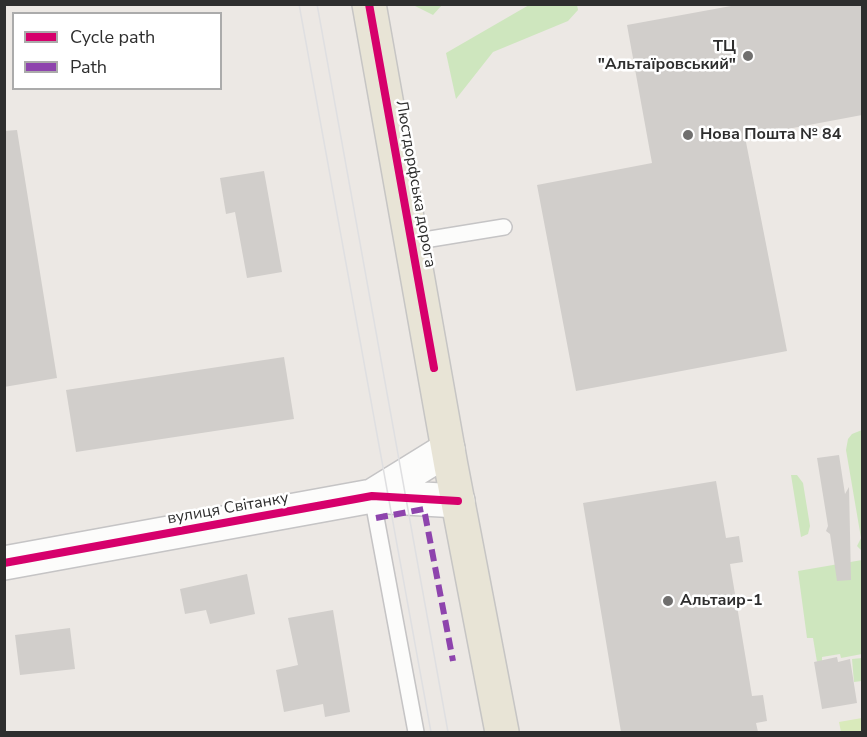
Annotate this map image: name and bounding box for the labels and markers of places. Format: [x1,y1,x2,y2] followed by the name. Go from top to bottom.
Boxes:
[598,37,736,75] place label: ТЦ "Альтаїровський"
[741,49,755,63] marker: ТЦ "Альтаїровський"
[700,125,841,145] place label: Нова Пошта № 84
[681,128,695,142] marker: Нова Пошта № 84
[680,591,763,611] place label: Альтаир-1
[661,594,675,608] marker: Альтаир-1

